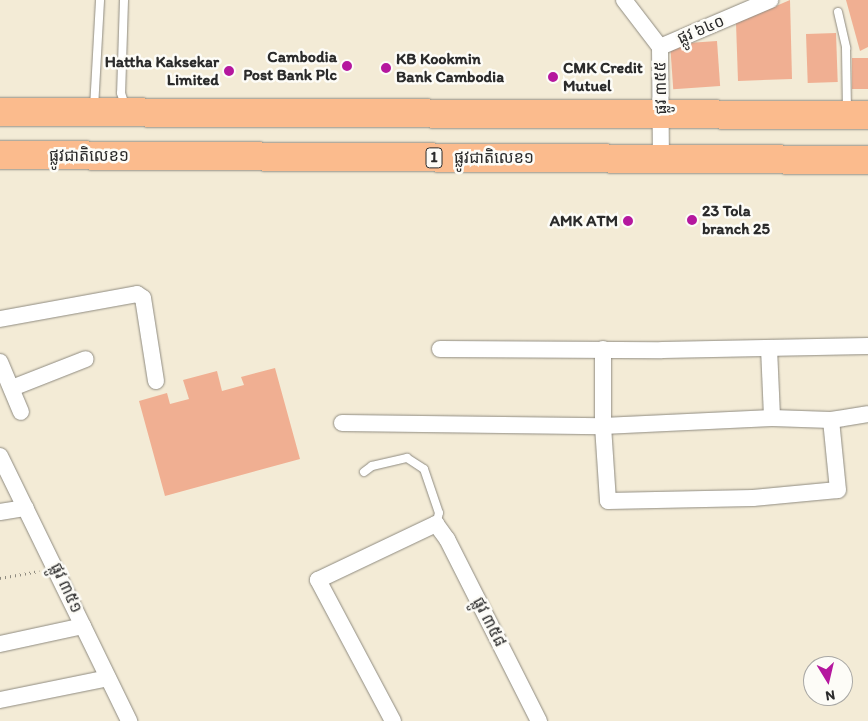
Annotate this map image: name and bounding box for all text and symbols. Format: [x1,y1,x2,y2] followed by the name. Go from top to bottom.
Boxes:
[674,12,728,48] street label: ផ្លូវ ៦៤០
[243,47,337,85] place label: Cambodia Post Bank Plc
[396,49,505,87] place label: KB Kookmin Bank Cambodia
[104,52,219,90] place label: Hattha Kaksekar Limited
[563,58,643,96] place label: CMK Credit Mutuel
[341,60,353,72] marker: Cambodia Post Bank Plc
[651,61,671,115] street label: ផ្លូវ ៣៥៥
[380,62,392,74] marker: KB Kookmin Bank Cambodia
[223,65,235,77] marker: Hattha Kaksekar Limited
[547,71,559,83] marker: CMK Credit Mutuel
[49,146,129,166] street label: ផ្លូវជាតិលេខ១
[425,146,443,170] road number: 1
[454,148,534,168] street label: ផ្លូវជាតិលេខ១
[702,201,770,239] place label: 23 Tola branch 25
[550,211,618,231] place label: AMK ATM
[686,214,698,226] marker: 23 Tola branch 25
[622,215,634,227] marker: AMK ATM
[46,560,86,616] street label: ផ្លូវ ៣៥១
[468,594,510,650] street label: ផ្លូវ ៣៥៨
[803,656,853,706] north arrow
[824,686,836,704] text: N

